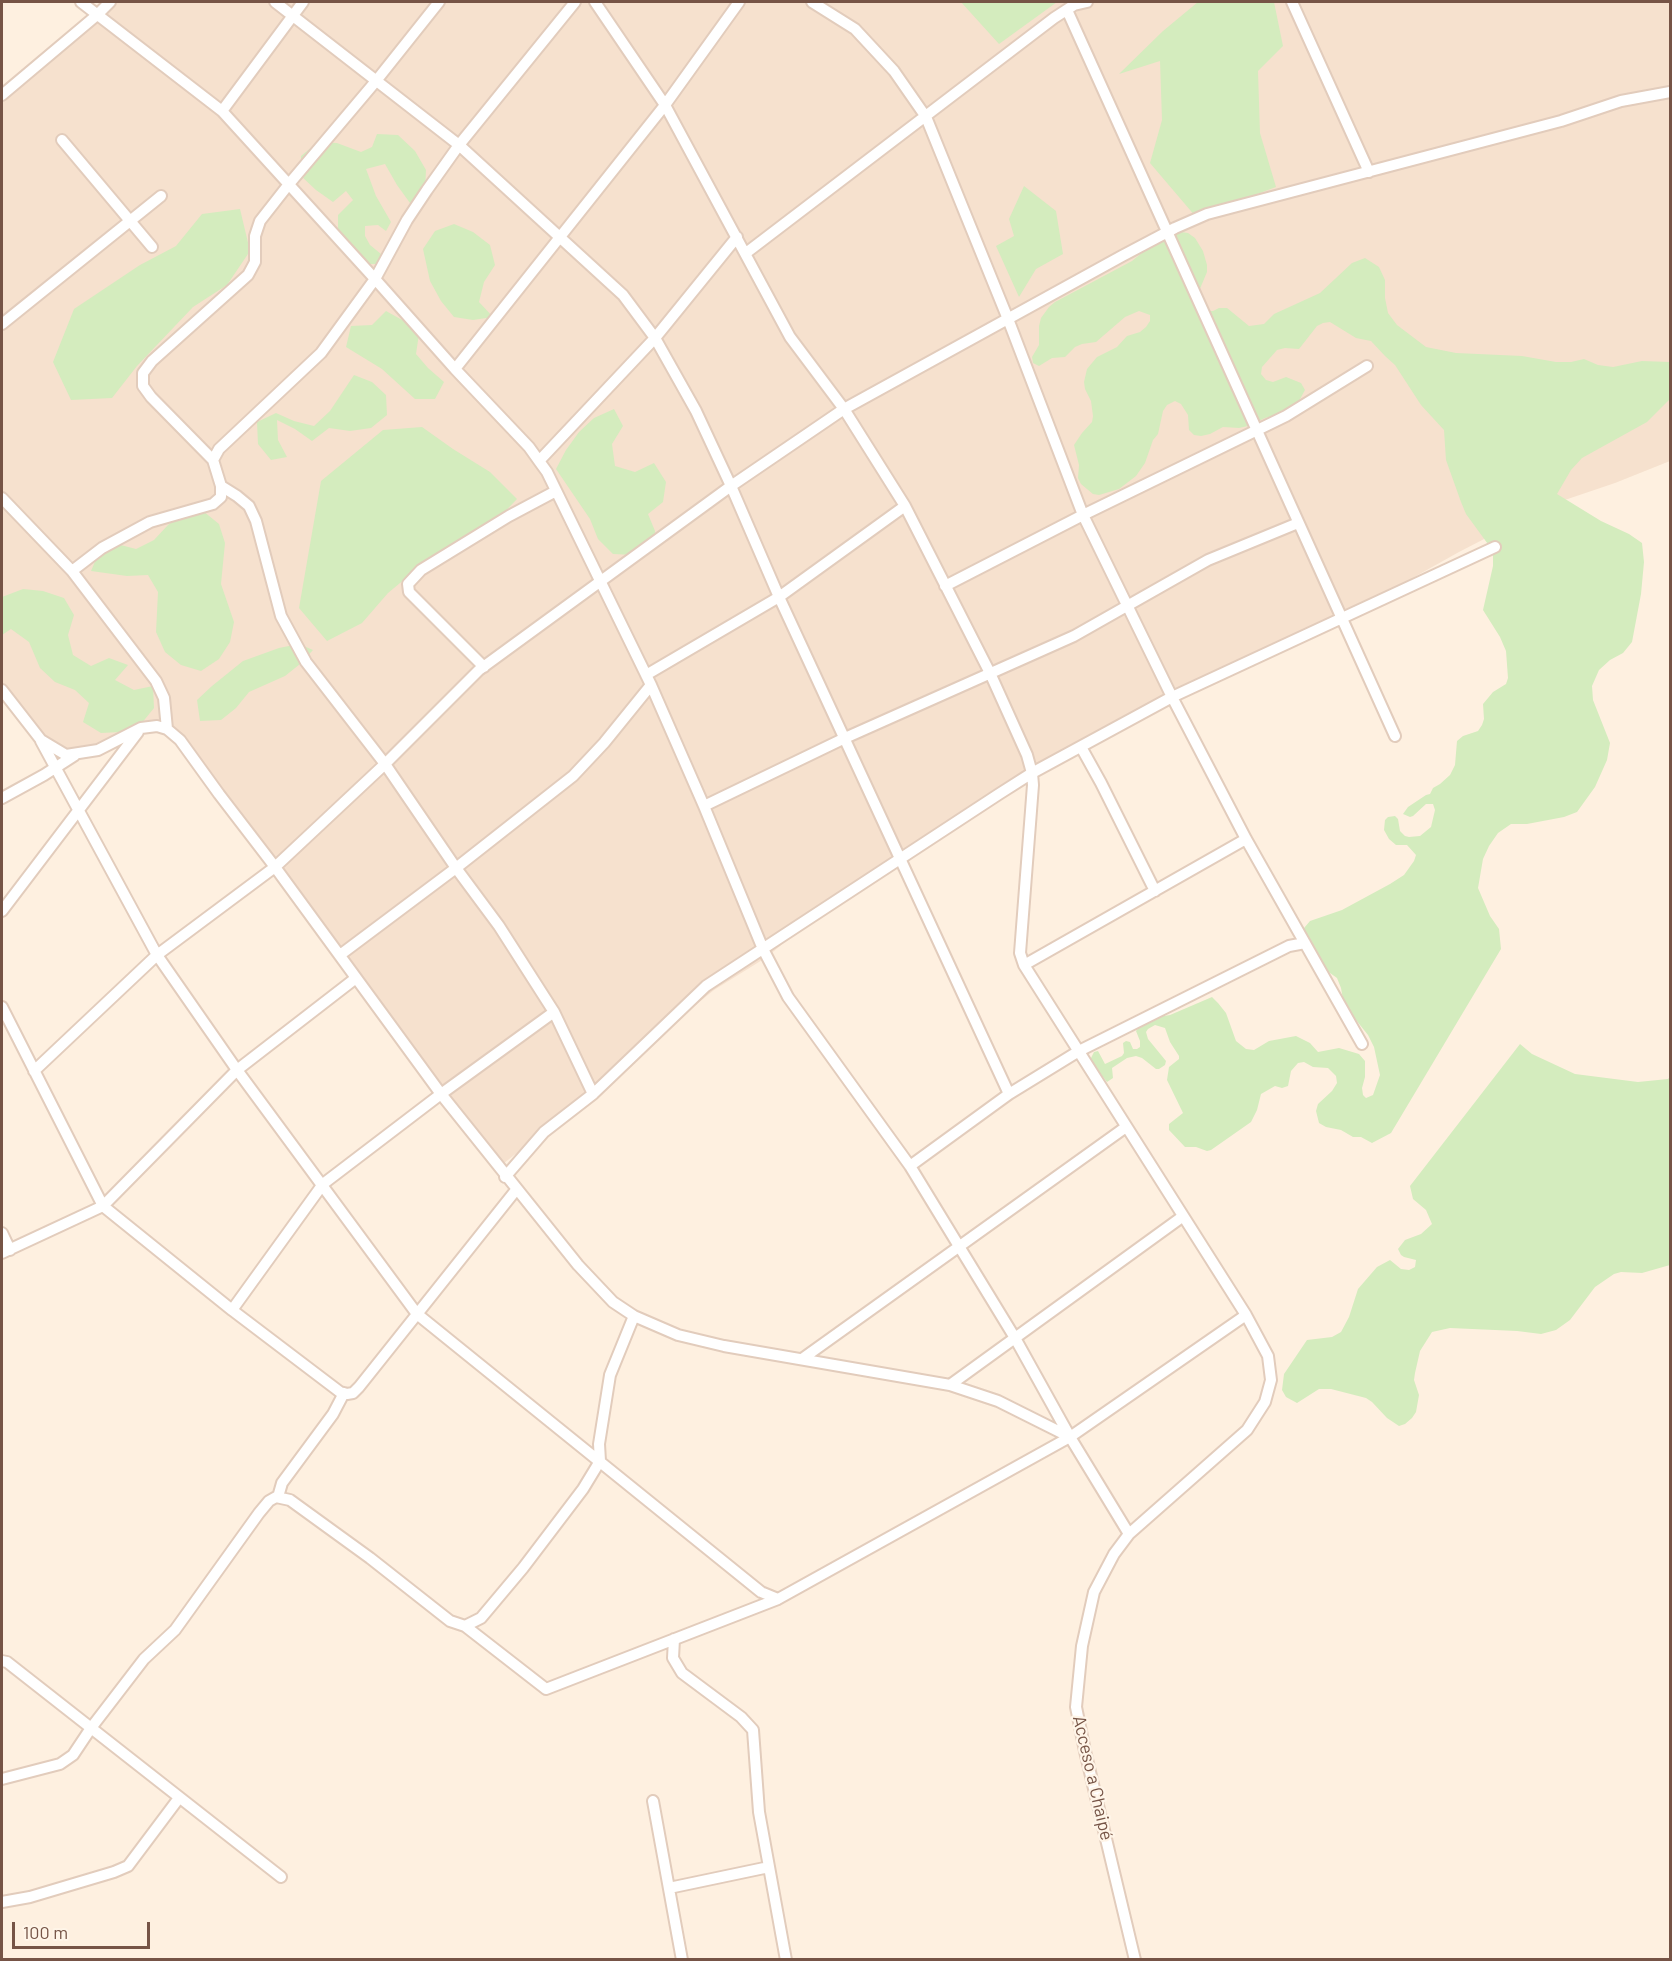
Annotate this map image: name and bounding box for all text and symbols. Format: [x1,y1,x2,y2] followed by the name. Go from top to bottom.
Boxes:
[1068,1713,1118,1843] street label: Acceso a Chaipé
[15,1910,153,1948] scale bar
[23,1921,68,1943] text: 100 m

